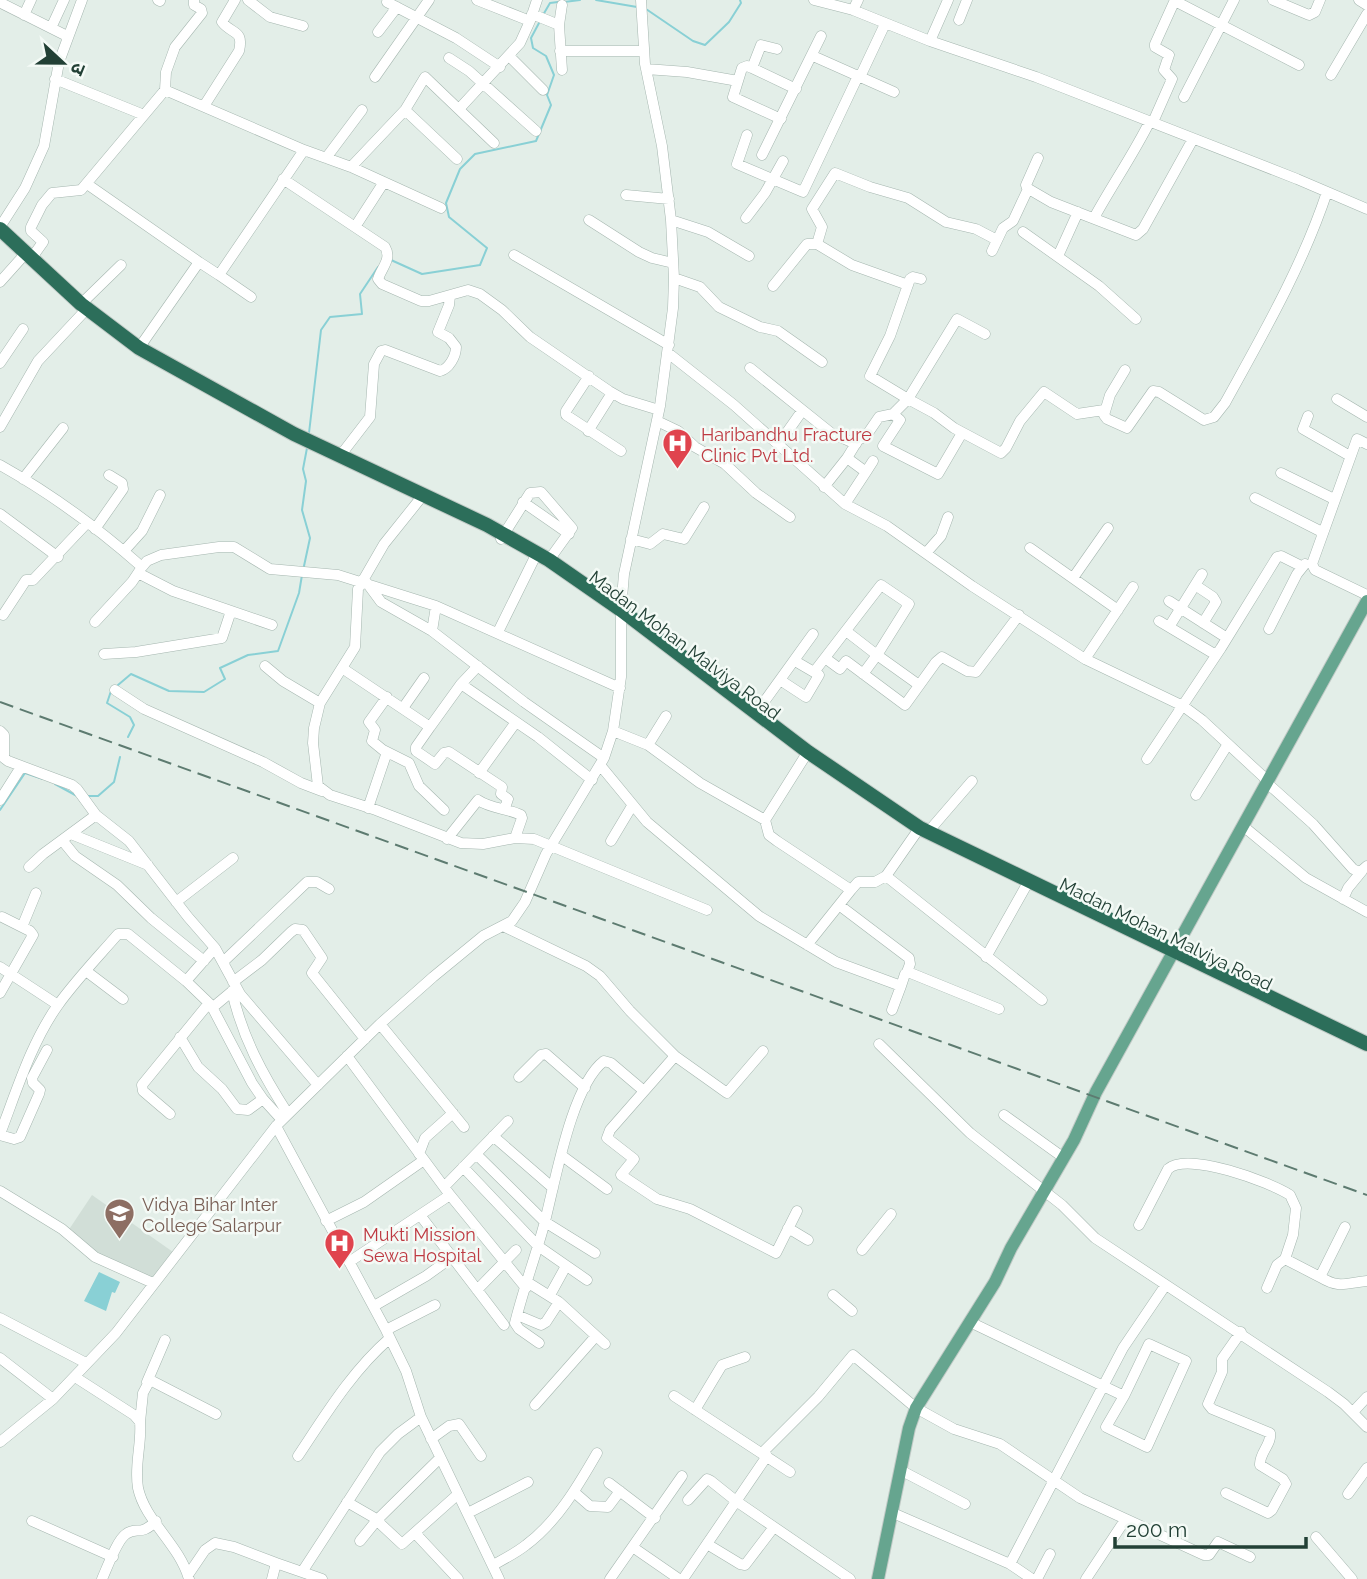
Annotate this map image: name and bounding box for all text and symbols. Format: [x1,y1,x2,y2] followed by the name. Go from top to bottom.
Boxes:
[28,28,98,98] north arrow
[66,60,91,79] text: उ
[701,424,872,466] place label: Haribandhu Fracture Clinic Pvt Ltd.
[661,427,695,471] hospital icon: Haribandhu Fracture Clinic Pvt Ltd.
[585,566,785,724] street label: Madan Mohan Malviya Road
[1056,873,1276,995] street label: Madan Mohan Malviya Road
[142,1194,282,1236] place label: Vidya Bihar Inter College Salarpur
[102,1197,136,1241] school or university icon: Vidya Bihar Inter College Salarpur
[363,1224,481,1266] place label: Mukti Mission Sewa Hospital
[323,1227,357,1271] hospital icon: Mukti Mission Sewa Hospital
[1115,1506,1306,1550] scale bar
[1126,1517,1187,1542] text: 200 m

